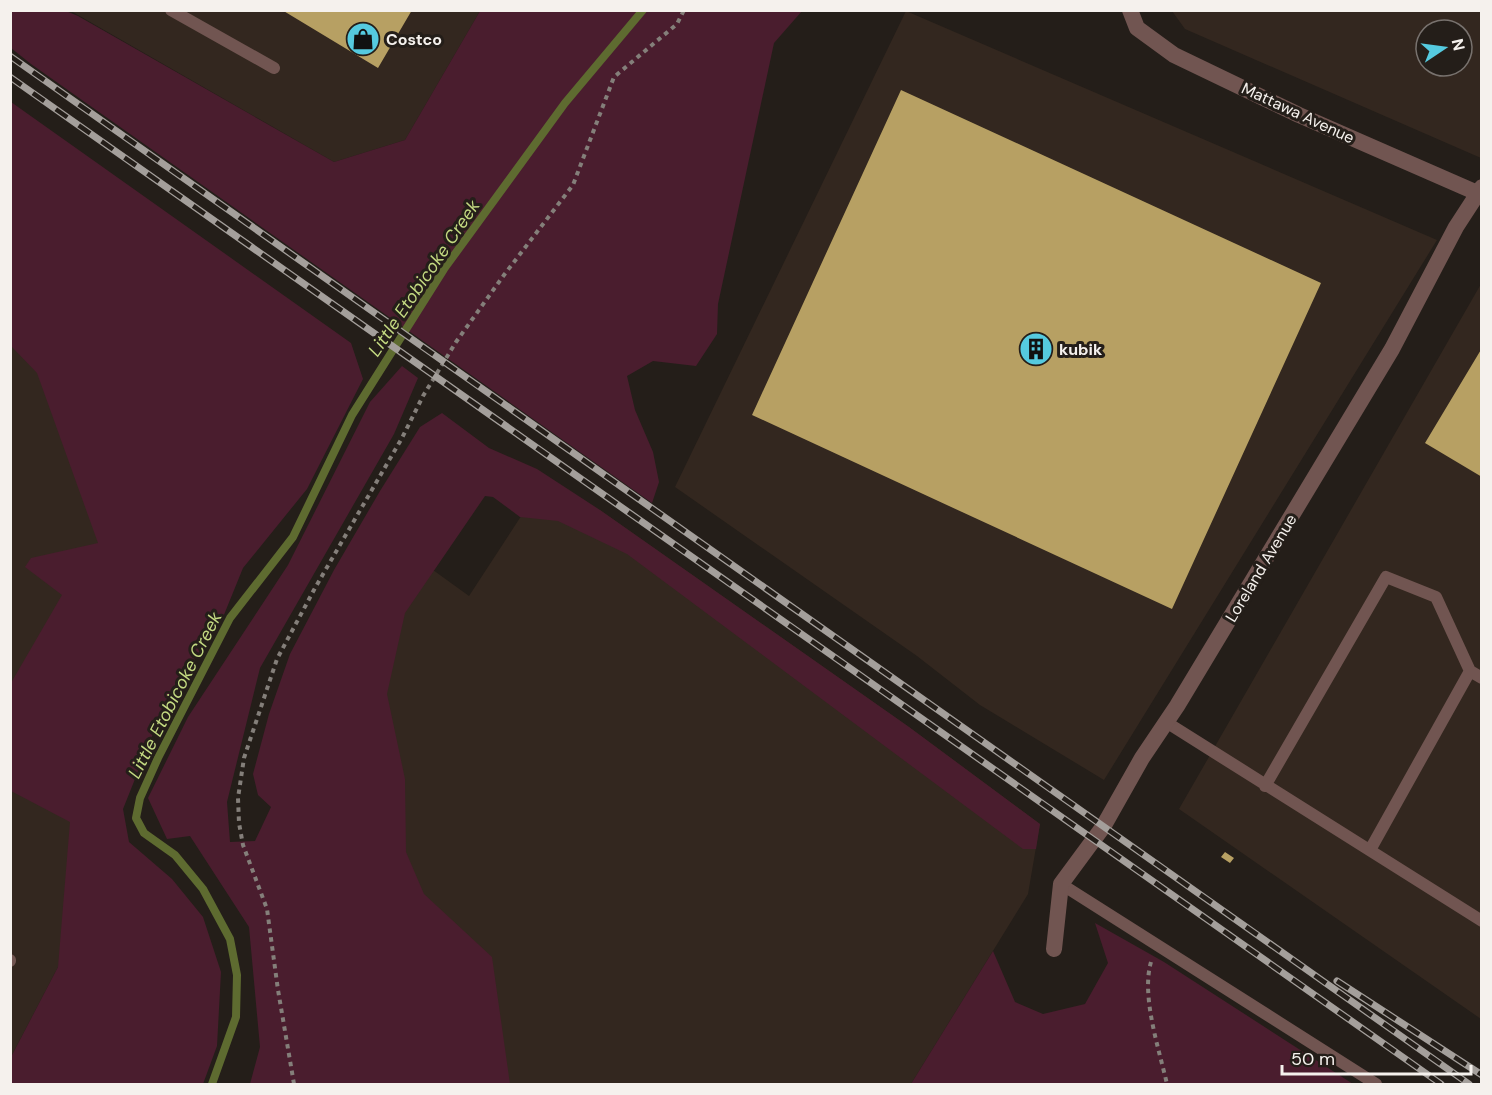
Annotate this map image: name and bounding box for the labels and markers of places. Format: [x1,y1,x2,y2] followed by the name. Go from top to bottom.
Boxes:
[345,21,381,57] shop icon: Costco
[386,29,442,50] place label: Costco
[1018,331,1054,367] building icon: kubik
[1059,339,1103,360] place label: kubik

